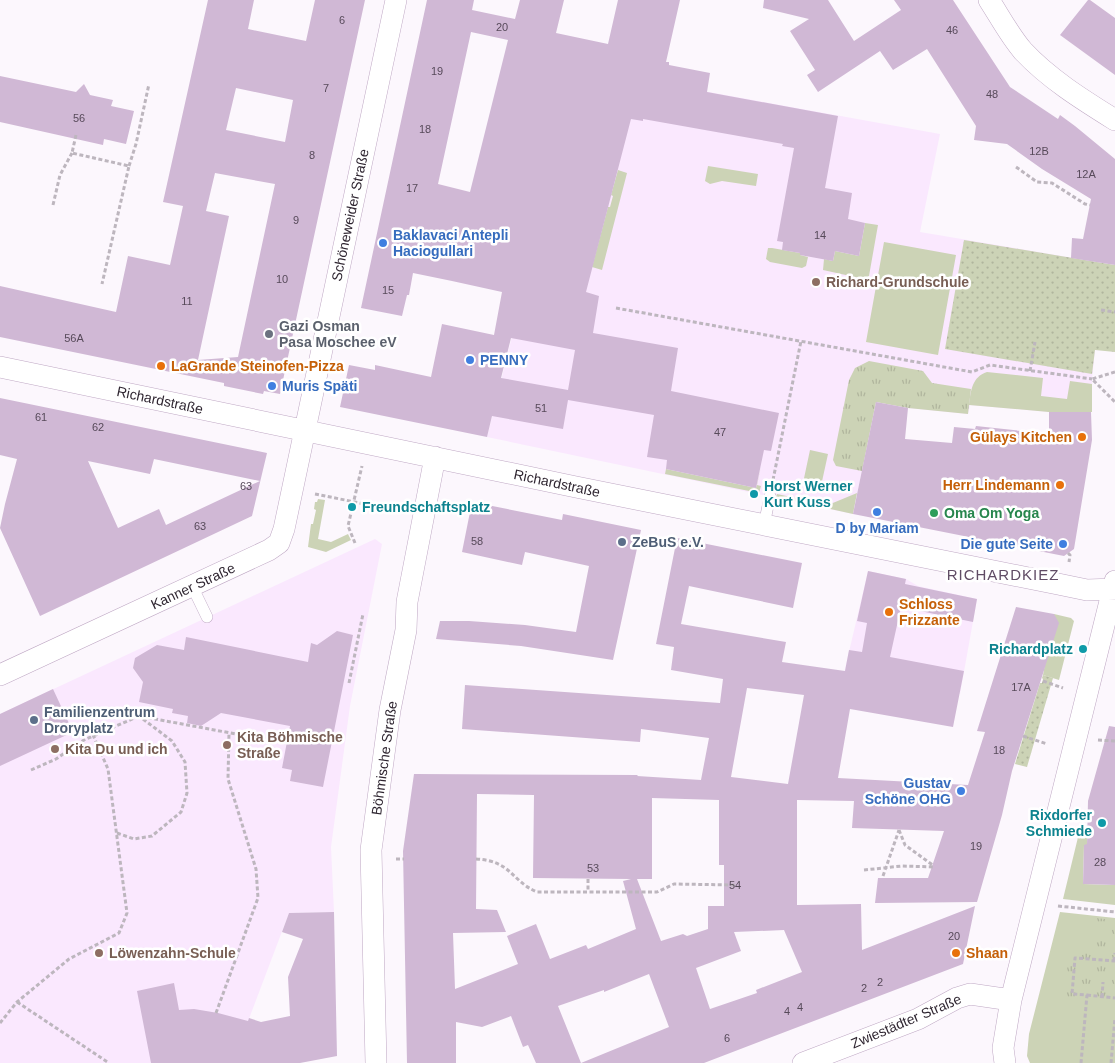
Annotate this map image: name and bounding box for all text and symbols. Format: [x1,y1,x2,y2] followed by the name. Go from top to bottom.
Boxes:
[339,14,345,26] house number: 6
[496,21,508,33] house number: 20
[946,24,958,36] house number: 46
[431,65,443,77] house number: 19
[323,82,329,94] house number: 7
[986,88,998,100] house number: 48
[73,112,85,124] house number: 56
[419,123,431,135] house number: 18
[1029,145,1049,157] house number: 12B
[328,147,372,283] street label: Schöneweider Straße
[309,149,315,161] house number: 8
[1076,168,1096,180] house number: 12A
[406,182,418,194] house number: 17
[293,214,299,226] house number: 9
[393,227,508,259] place label: Baklavaci Antepli Haciogullari
[814,229,826,241] house number: 14
[377,237,389,249] marker: Baklavaci Antepli Haciogullari
[276,273,288,285] house number: 10
[826,274,969,290] place label: Richard-Grundschule
[810,276,822,288] marker: Richard-Grundschule
[382,284,394,296] house number: 15
[181,295,193,307] house number: 11
[279,318,397,350] place label: Gazi Osman Pasa Moschee eV
[263,328,275,340] marker: Gazi Osman Pasa Moschee eV
[64,332,84,344] house number: 56A
[480,352,529,368] place label: PENNY
[464,354,476,366] marker: PENNY
[171,358,344,374] place label: LaGrande Steinofen-Pizza
[155,360,167,372] marker: LaGrande Steinofen-Pizza
[282,378,357,394] place label: Muris Späti
[266,380,278,392] marker: Muris Späti
[115,383,205,417] street label: Richardstraße
[535,402,547,414] house number: 51
[35,411,47,423] house number: 61
[92,421,104,433] house number: 62
[714,426,726,438] house number: 47
[970,429,1072,445] place label: Gülays Kitchen
[1076,431,1088,443] marker: Gülays Kitchen
[512,466,602,500] street label: Richardstraße
[943,477,1050,493] place label: Herr Lindemann
[764,478,853,510] place label: Horst Werner Kurt Kuss
[1054,479,1066,491] marker: Herr Lindemann
[240,480,252,492] house number: 63
[748,488,760,500] marker: Horst Werner Kurt Kuss
[362,499,490,515] place label: Freundschaftsplatz
[346,501,358,513] marker: Freundschaftsplatz
[944,505,1039,521] place label: Oma Om Yoga
[871,506,883,518] marker: D by Mariam
[928,507,940,519] marker: Oma Om Yoga
[194,520,206,532] house number: 63
[835,520,919,536] place label: D by Mariam
[632,534,704,550] place label: ZeBuS e.V.
[471,535,483,547] house number: 58
[616,536,628,548] marker: ZeBuS e.V.
[960,536,1053,552] place label: Die gute Seite
[1057,538,1069,550] marker: Die gute Seite
[148,559,238,612] street label: Kanner Straße
[947,566,1059,583] district label: RICHARDKIEZ
[899,596,960,628] place label: Schloss Frizzante
[883,606,895,618] marker: Schloss Frizzante
[989,641,1073,657] place label: Richardplatz
[1077,643,1089,655] marker: Richardplatz
[1011,681,1031,693] house number: 17A
[368,700,400,816] street label: Böhmische Straße
[44,704,155,736] place label: Familienzentrum Droryplatz
[28,714,40,726] marker: Familienzentrum Droryplatz
[237,729,343,761] place label: Kita Böhmische Straße
[221,739,233,751] marker: Kita Böhmische Straße
[65,741,168,757] place label: Kita Du und ich
[49,743,61,755] marker: Kita Du und ich
[993,744,1005,756] house number: 18
[865,775,951,807] place label: Gustav Schöne OHG
[955,785,967,797] marker: Gustav Schöne OHG
[1026,807,1093,839] place label: Rixdorfer Schmiede
[1096,817,1108,829] marker: Rixdorfer Schmiede
[970,840,982,852] house number: 19
[1094,856,1106,868] house number: 28
[587,862,599,874] house number: 53
[729,879,741,891] house number: 54
[948,930,960,942] house number: 20
[109,945,236,961] place label: Löwenzahn-Schule
[966,945,1008,961] place label: Shaan
[93,947,105,959] marker: Löwenzahn-Schule
[950,947,962,959] marker: Shaan
[877,976,883,988] house number: 2
[861,982,867,994] house number: 2
[848,990,964,1051] street label: Zwiestädter Straße
[797,1001,803,1013] house number: 4
[784,1005,790,1017] house number: 4
[724,1032,730,1044] house number: 6

